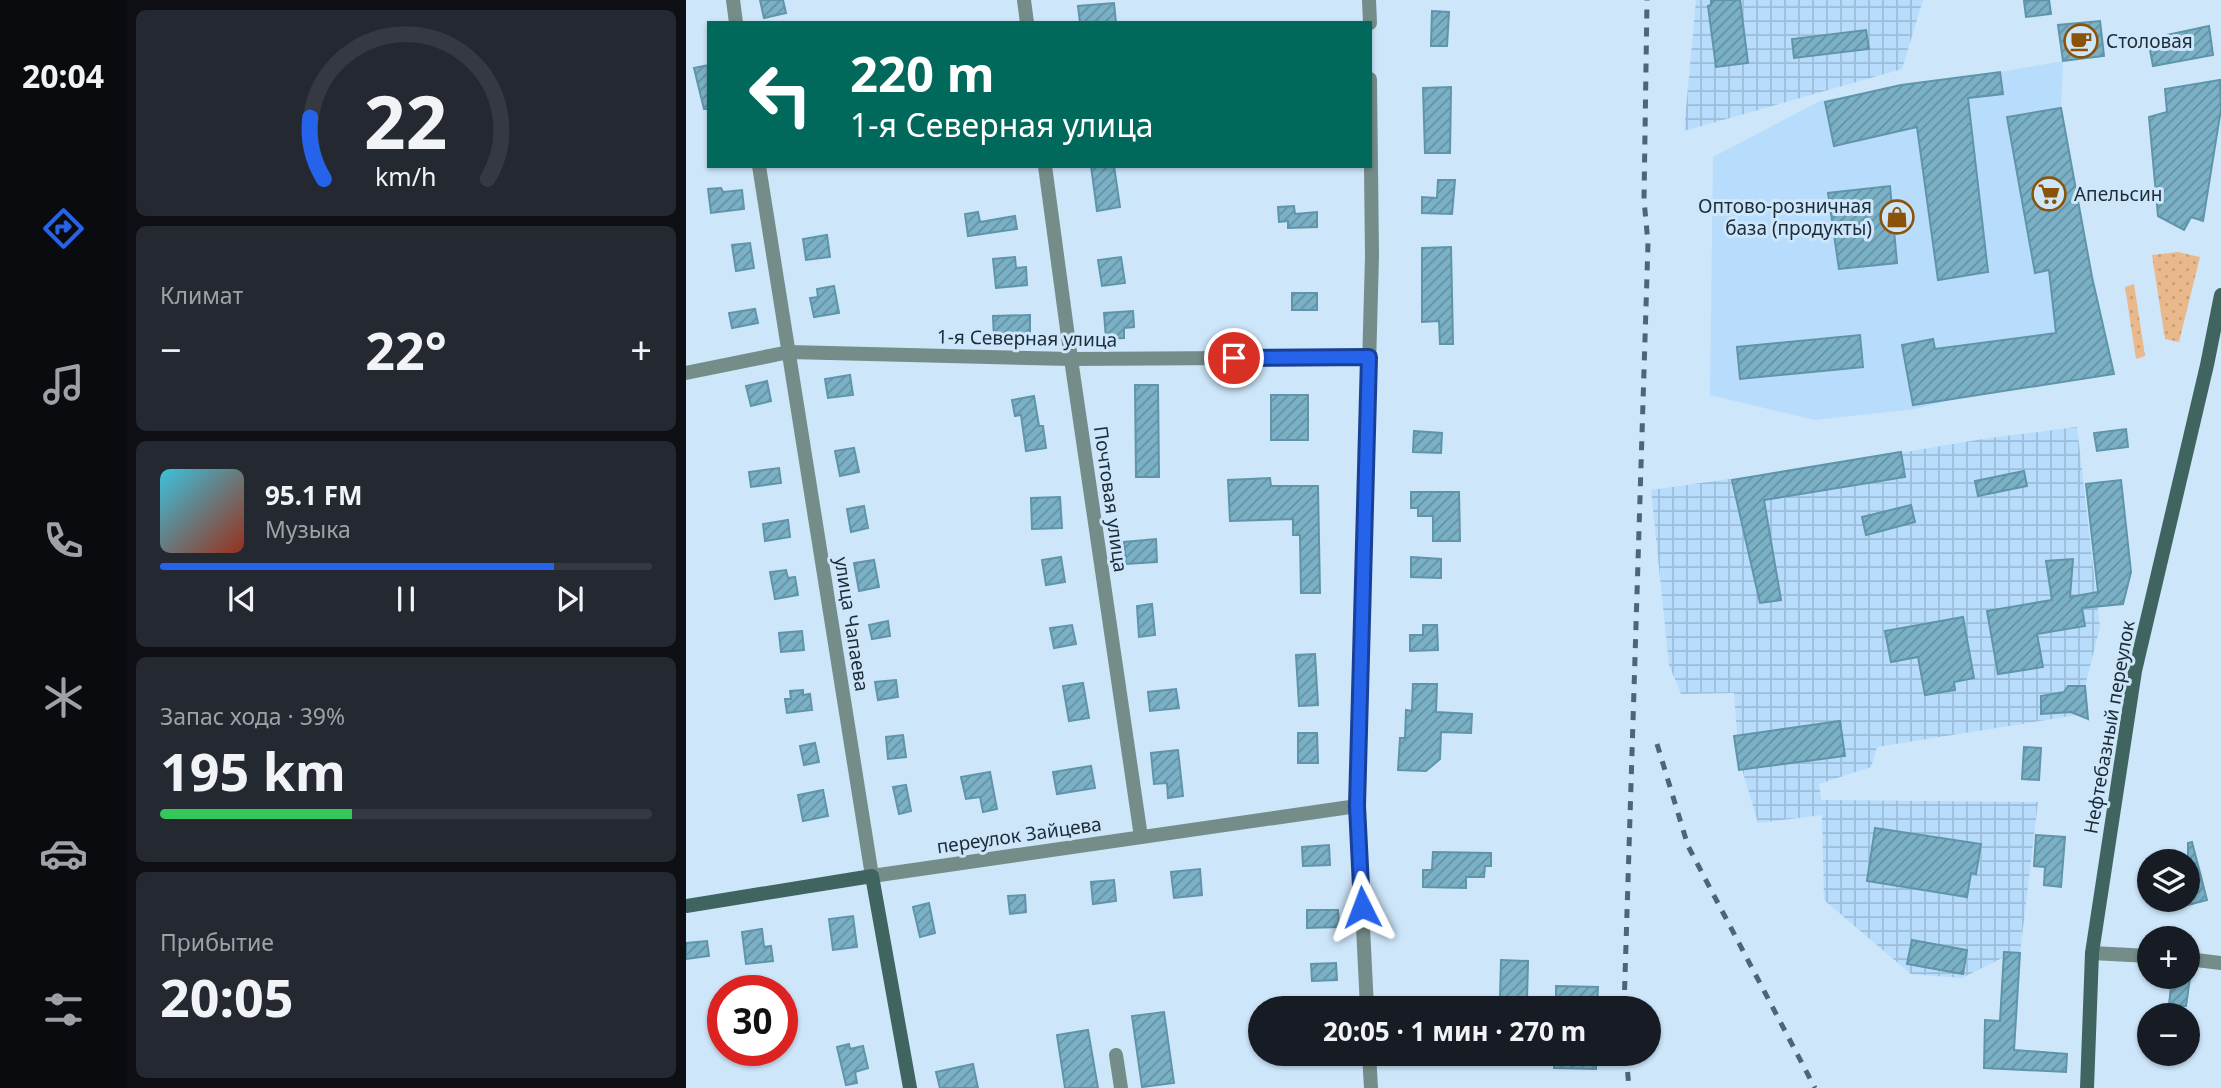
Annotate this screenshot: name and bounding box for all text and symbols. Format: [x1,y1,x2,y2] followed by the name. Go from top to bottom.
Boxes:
[2062,22,2100,60] cafe icon: Столовая
[2106,28,2193,54] place label: Столовая
[850,40,995,106] text: 220 m
[735,49,826,140] icon: left
[22,54,104,97] text: 20:04
[364,71,448,170] text: 22
[850,103,1154,146] text: 1-я Северная улица
[375,159,437,193] text: km/h
[2030,175,2068,213] supermarket icon: Апельсин
[2074,181,2162,207] place label: Апельсин
[1698,193,1872,241] place label: Оптово-розничная база (продукты)
[1878,198,1916,236] shop icon: Оптово-розничная база (продукты)
[39,204,88,253] icon: directions
[160,279,243,311] text: Климат
[365,314,447,385] text: 22°
[160,323,182,375] text: −
[630,323,652,375] text: +
[937,323,1117,353] street label: 1-я Северная улица
[1204,328,1264,388] pin
[1215,339,1253,377] icon: arrive
[39,360,88,409] icon: music
[1088,424,1134,574] street label: Почтовая улица
[265,477,362,513] text: 95.1 FM
[265,513,351,545] text: Музыка
[39,516,88,565] icon: phone
[829,555,875,693] street label: улица Чапаева
[223,580,261,618] icon: previous
[387,580,425,618] icon: pause
[551,580,589,618] icon: next
[2077,618,2141,836] street label: Нефтебазный переулок
[39,673,88,722] icon: climate
[160,700,345,732] text: Запас хода · 39%
[160,735,346,806] text: 195 km
[935,811,1103,859] street label: переулок Зайцева
[39,829,88,878] icon: car
[2137,849,2200,1066] map controls
[2137,849,2200,912] button: layers
[1325,870,1399,944] position arrow
[160,926,274,958] text: Прибытие
[2137,926,2200,989] button: +
[160,961,294,1032] text: 20:05
[707,975,798,1066] speed limit sign: 30
[39,985,88,1034] icon: filters
[2137,1003,2200,1066] button: −
[1323,1013,1586,1049] text: 20:05 · 1 мин · 270 m

